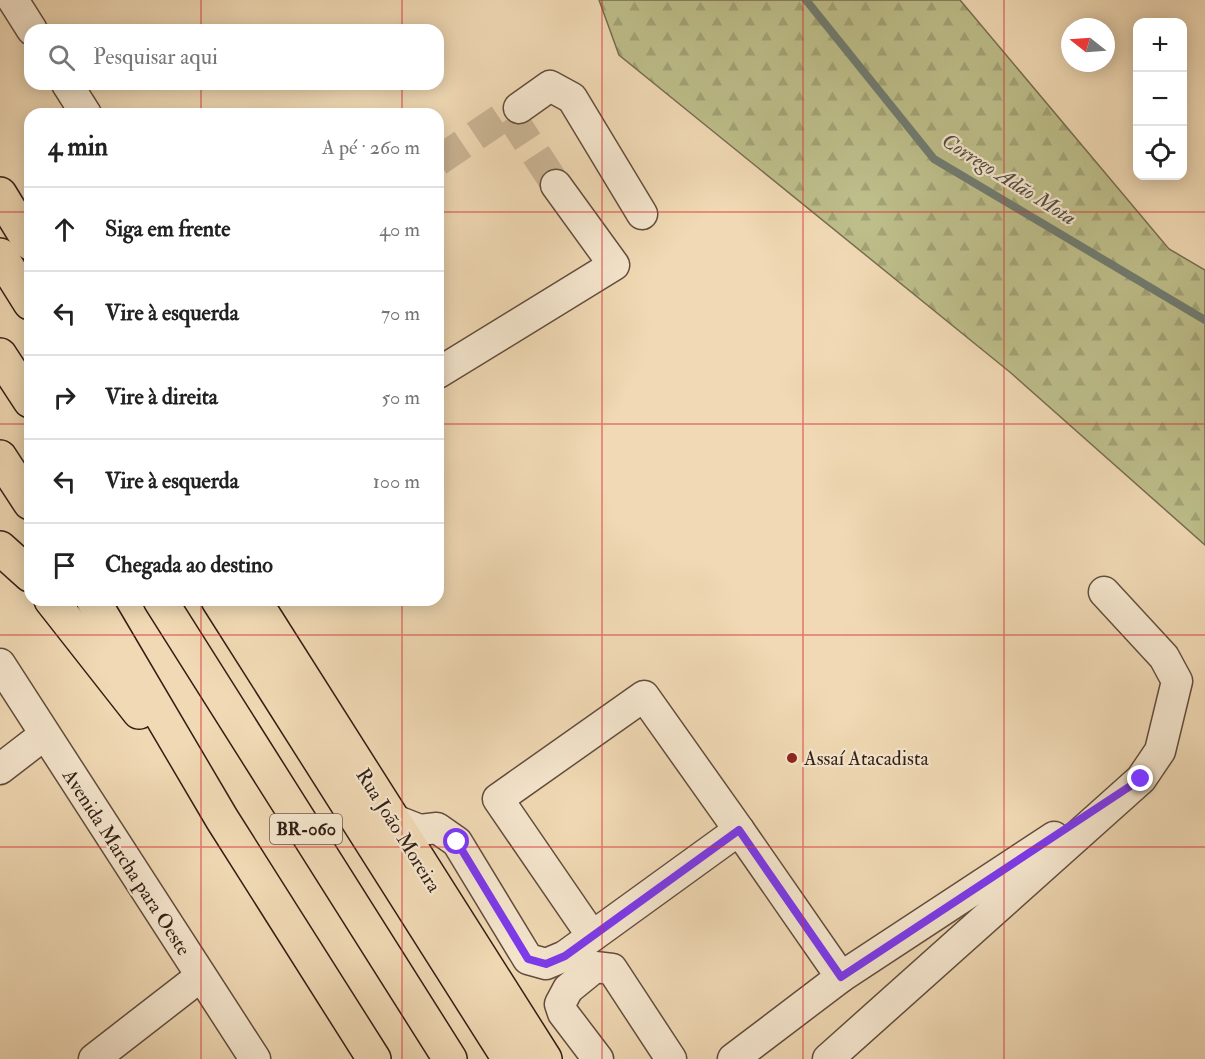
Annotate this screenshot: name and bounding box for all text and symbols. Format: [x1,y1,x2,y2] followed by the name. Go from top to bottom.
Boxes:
[1061,18,1115,72] north arrow
[1133,18,1187,180] map controls
[1133,18,1187,72] button: +
[24,24,444,90] search box
[45,41,78,74] icon: search
[93,43,218,71] text: Pesquisar aqui
[1133,72,1187,126] button: −
[1133,126,1187,180] button: locate
[937,127,1081,232] water label: Corrego Adão Mota
[48,131,108,163] text: 4 min
[322,135,420,160] text: A pé · 260 m
[48,213,81,246] icon: ahead
[105,215,230,243] text: Siga em frente
[379,217,420,242] text: 40 m
[48,297,81,330] icon: left
[105,299,239,327] text: Vire à esquerda
[381,301,420,326] text: 70 m
[48,381,81,414] icon: right
[105,383,218,411] text: Vire à direita
[381,385,420,410] text: 50 m
[48,465,81,498] icon: left
[105,467,239,495] text: Vire à esquerda
[373,469,420,494] text: 100 m
[48,549,81,582] icon: arrive
[105,551,273,579] text: Chegada ao destino
[803,746,929,771] place label: Assaí Atacadista
[785,751,799,765] marker: Assaí Atacadista
[56,764,196,961] street label: Avenida Marcha para Oeste
[350,764,447,898] street label: Rua João Moreira
[1127,765,1153,791] route end
[270,814,342,844] road number: BR-060
[443,828,469,854] route start

